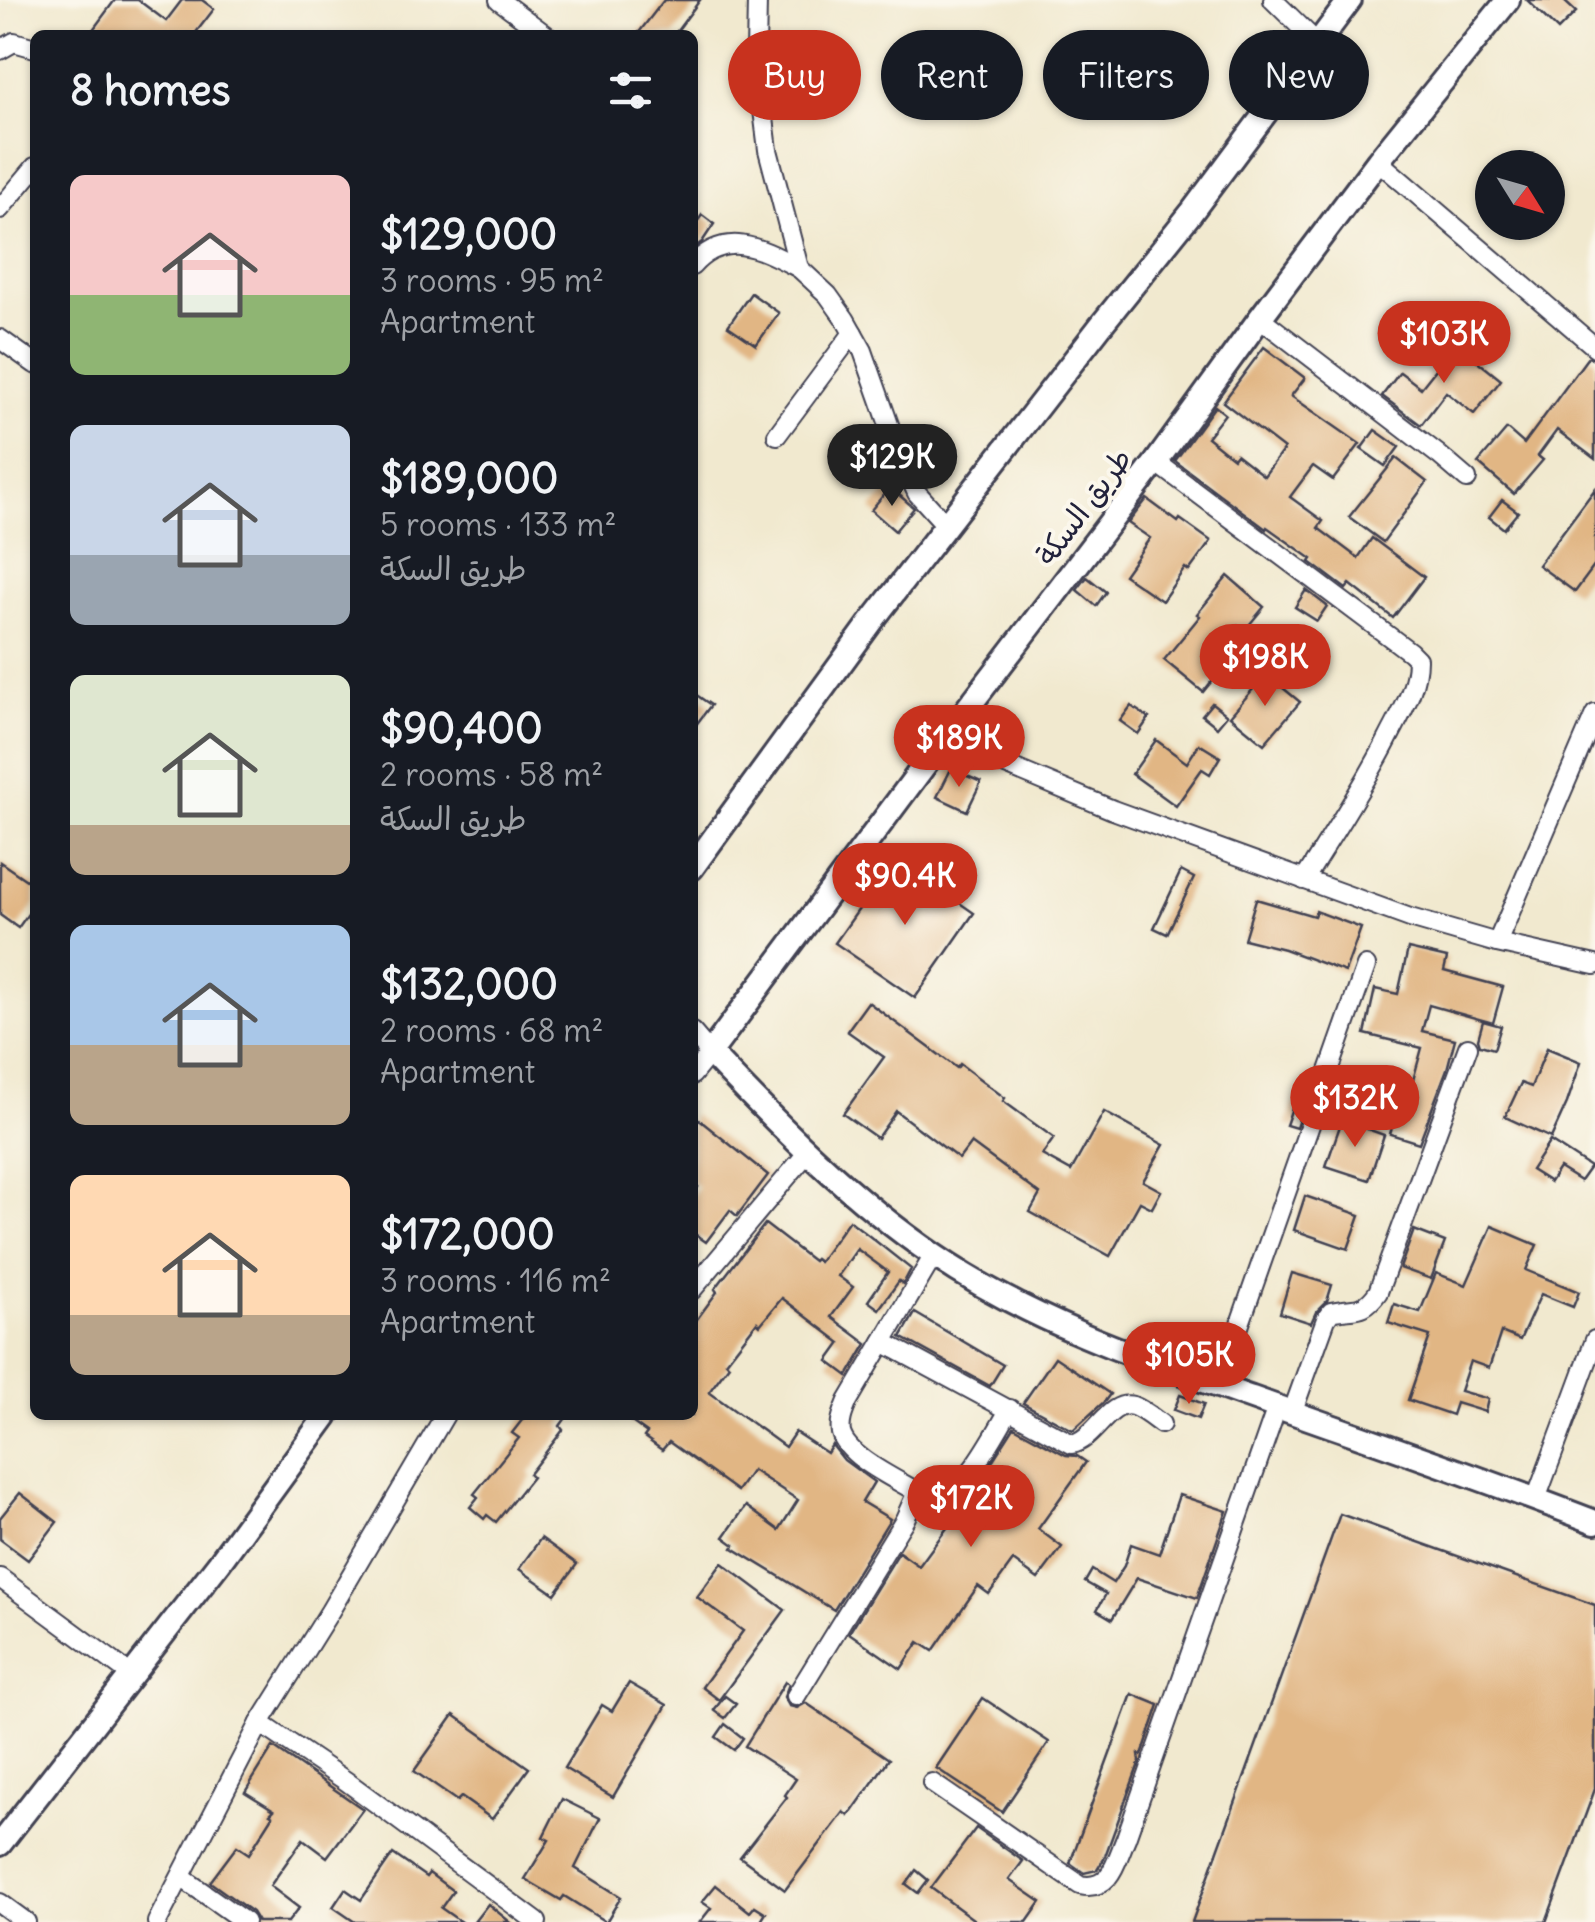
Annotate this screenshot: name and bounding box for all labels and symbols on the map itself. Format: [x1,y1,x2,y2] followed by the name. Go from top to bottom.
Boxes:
[1475,150,1565,240] north arrow
[1374,301,1514,386] pin: $103K
[822,424,962,509] pin: $129K
[1027,440,1140,573] street label: طريق السكة
[1195,624,1335,709] pin: $198K
[889,705,1029,790] pin: $189K
[824,843,986,928] pin: $90.4K
[1285,1065,1425,1150] pin: $132K
[1119,1322,1259,1407] pin: $105K
[901,1465,1041,1550] pin: $172K

